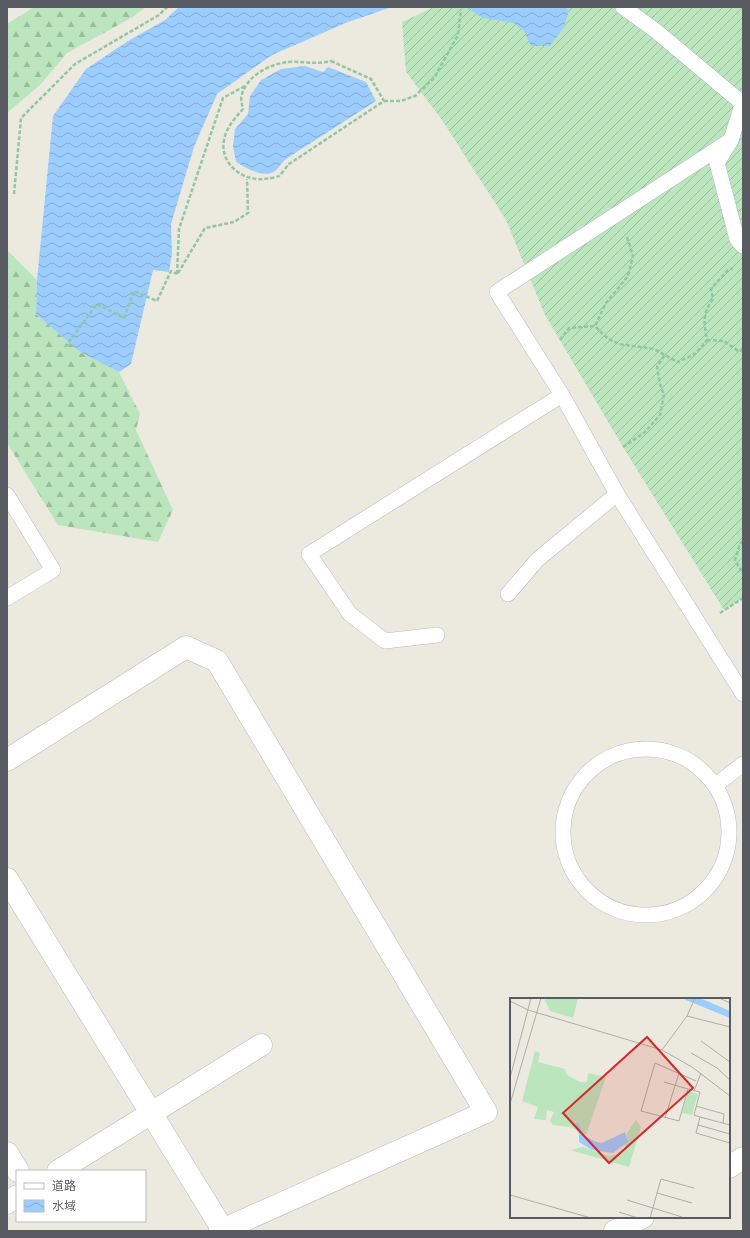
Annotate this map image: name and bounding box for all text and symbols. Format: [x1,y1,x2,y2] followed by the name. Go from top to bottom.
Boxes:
[510,998,730,1218] inset map
[16,1170,146,1222] legend
[52,1178,76,1195] text: 道路
[52,1198,76,1215] text: 水域

